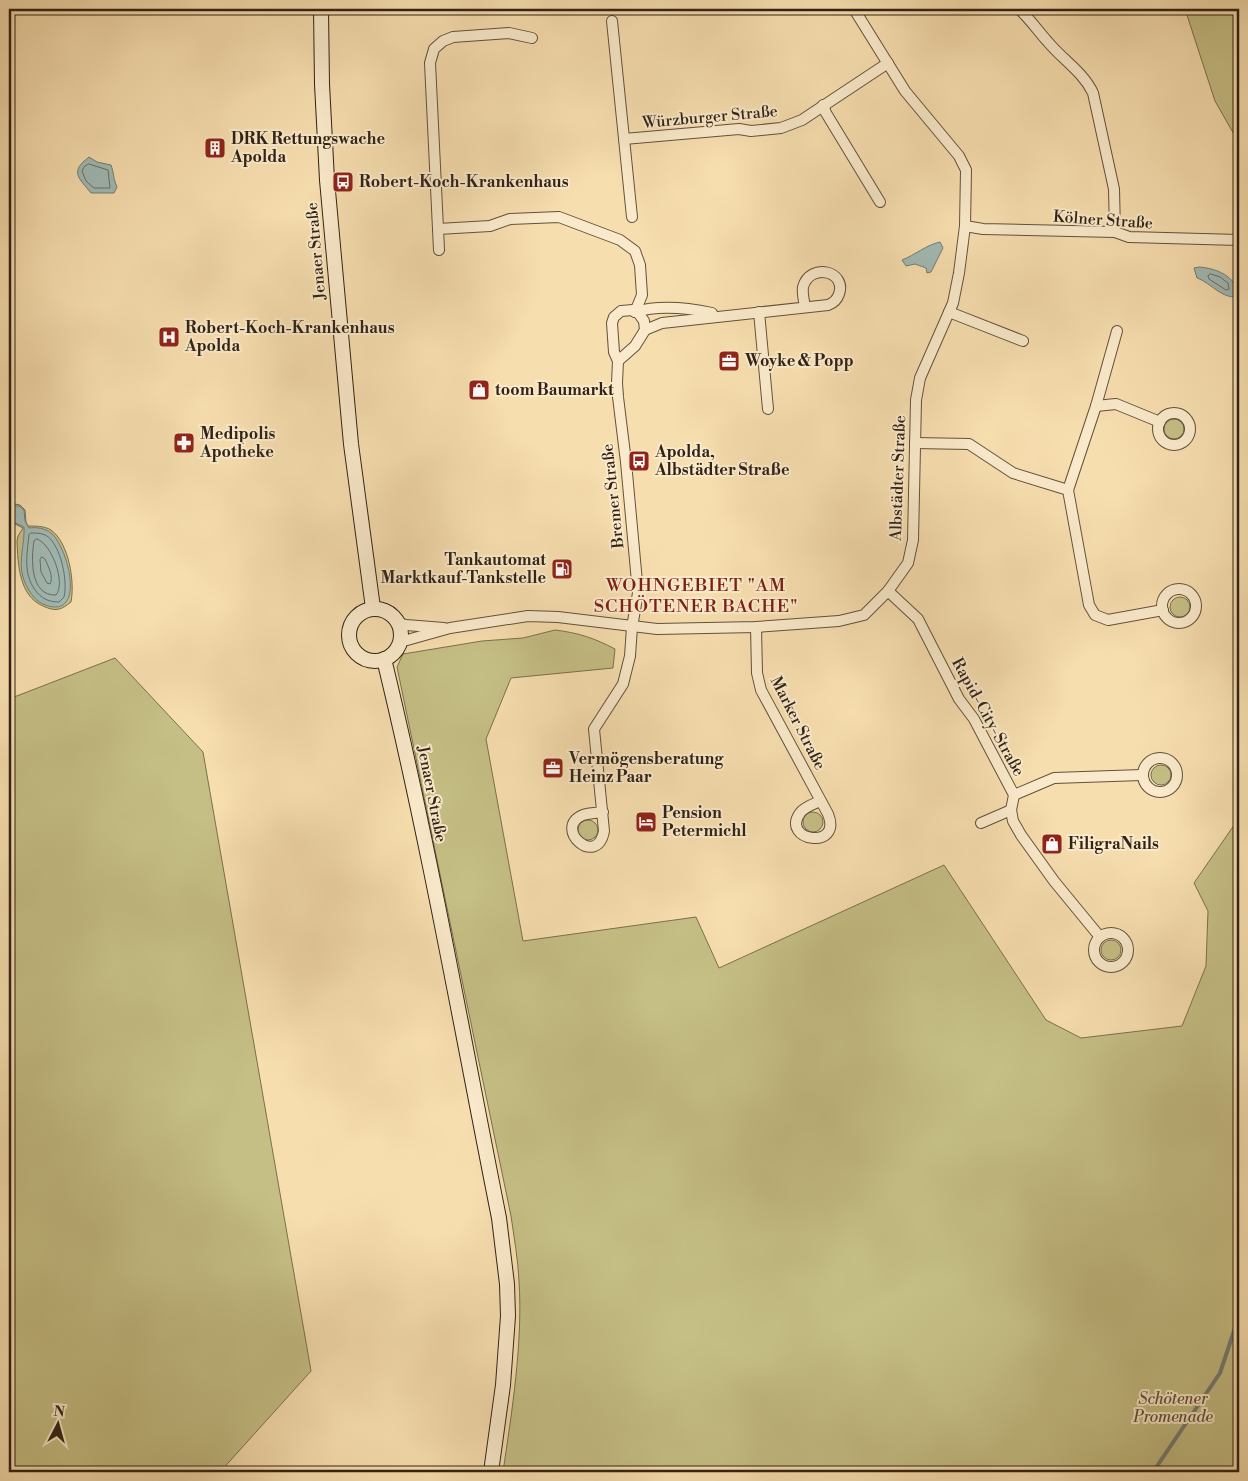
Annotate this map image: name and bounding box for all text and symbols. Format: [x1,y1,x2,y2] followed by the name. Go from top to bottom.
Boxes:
[640,101,779,133] street label: Würzburger Straße
[230,129,385,167] place label: DRK Rettungswache Apolda
[203,136,227,160] building icon: DRK Rettungswache Apolda
[331,170,355,194] bus stop icon: Robert-Koch-Krankenhaus
[359,172,569,192] place label: Robert-Koch-Krankenhaus
[302,201,330,302] street label: Jenaer Straße
[1052,207,1154,233] street label: Kölner Straße
[184,318,395,356] place label: Robert-Koch-Krankenhaus Apolda
[157,325,181,349] hospital icon: Robert-Koch-Krankenhaus Apolda
[717,349,741,373] office icon: Woyke & Popp
[744,351,854,371] place label: Woyke & Popp
[467,378,491,402] shop icon: toom Baumarkt
[495,380,614,400] place label: toom Baumarkt
[886,415,910,542] street label: Albstädter Straße
[199,424,276,462] place label: Medipolis Apotheke
[172,431,196,455] pharmacy icon: Medipolis Apotheke
[654,442,790,480] place label: Apolda, Albstädter Straße
[598,443,629,550] street label: Bremer Straße
[627,449,651,473] bus stop icon: Apolda, Albstädter Straße
[381,550,546,588] place label: Tankautomat Marktkauf-Tankstelle
[550,557,574,581] fuel station icon: Tankautomat Marktkauf-Tankstelle
[594,574,798,618] district label: WOHNGEBIET "AM SCHÖTENER BACHE"
[947,654,1029,780] street label: Rapid-City-Straße
[766,673,830,773] street label: Marker Straße
[413,743,451,844] street label: Jenaer Straße
[568,749,724,787] place label: Vermögensberatung Heinz Paar
[541,756,565,780] office icon: Vermögensberatung Heinz Paar
[662,803,747,841] place label: Pension Petermichl
[634,810,658,834] hotel icon: Pension Petermichl
[1040,832,1064,856] shop icon: FiligraNails
[1068,834,1159,854] place label: FiligraNails
[1132,1389,1213,1427] park label: Schötener Promenade
[32,1398,82,1448] north arrow
[53,1403,66,1422] text: N

